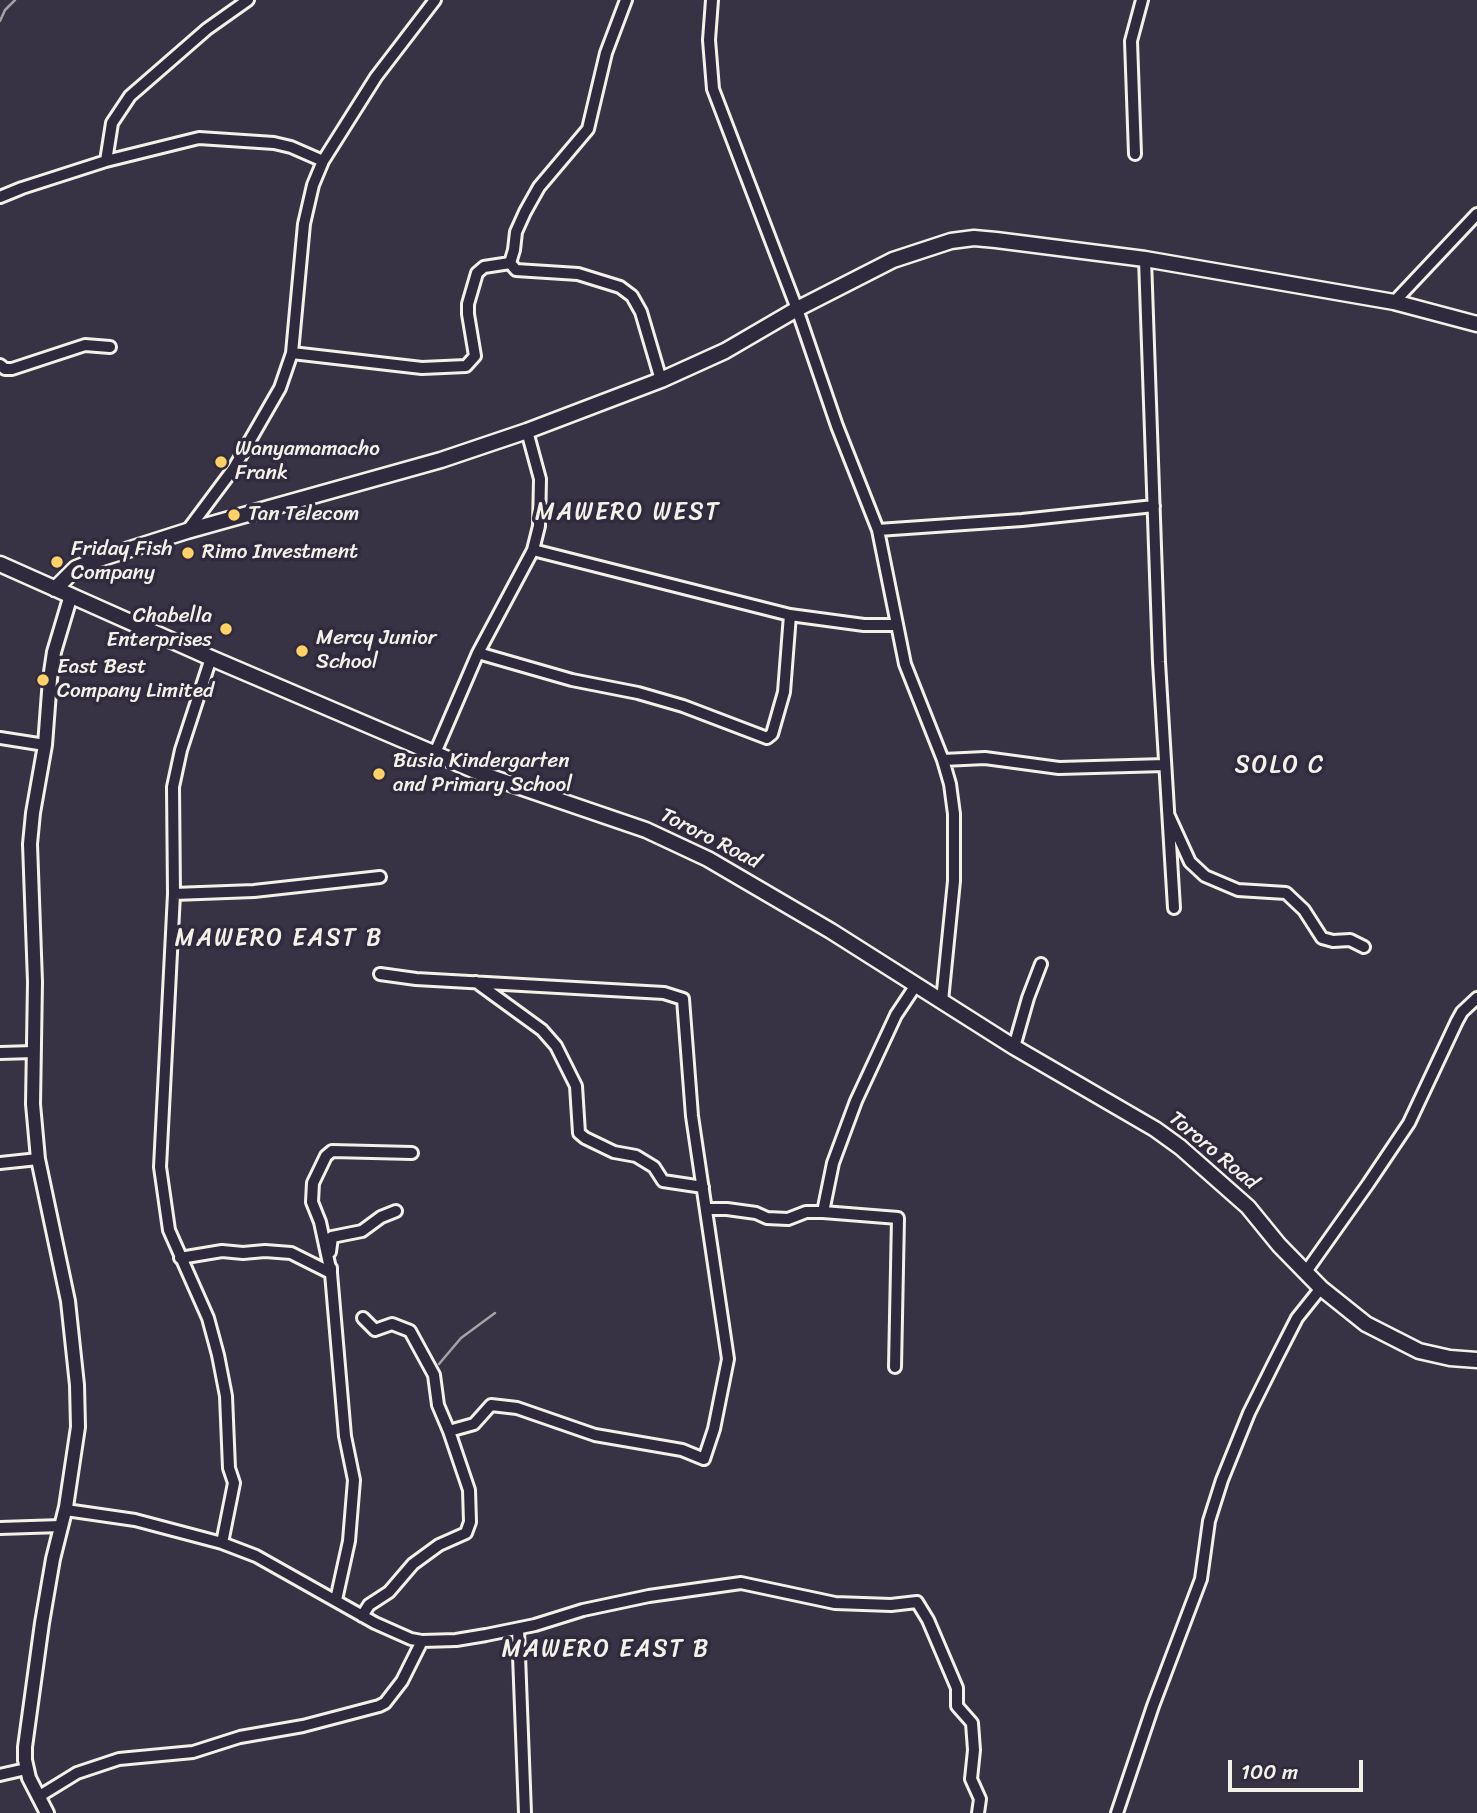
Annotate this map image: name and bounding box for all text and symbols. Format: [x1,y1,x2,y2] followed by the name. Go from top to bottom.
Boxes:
[235,437,380,487] place label: Wanyamamacho Frank
[213,454,229,470] marker: Wanyamamacho Frank
[537,499,719,527] district label: MAWERO WEST
[248,502,359,528] place label: Tan Telecom
[226,507,242,523] marker: Tan Telecom
[71,537,173,587] place label: Friday Fish Company
[202,540,358,566] place label: Rimo Investment
[180,545,196,561] marker: Rimo Investment
[49,554,65,570] marker: Friday Fish Company
[107,604,212,654] place label: Chabella Enterprises
[218,621,234,637] marker: Chabella Enterprises
[316,626,436,676] place label: Mercy Junior School
[294,643,310,659] marker: Mercy Junior School
[57,655,214,705] place label: East Best Company Limited
[35,672,51,688] marker: East Best Company Limited
[393,749,572,799] place label: Busia Kindergarten and Primary School
[1236,752,1324,780] district label: SOLO C
[371,766,387,782] marker: Busia Kindergarten and Primary School
[656,803,764,875] street label: Tororo Road
[177,925,381,953] district label: MAWERO EAST B
[1163,1106,1263,1196] street label: Tororo Road
[504,1636,708,1664] district label: MAWERO EAST B
[1232,1746,1367,1790] scale bar
[1241,1753,1298,1791] text: 100 m

